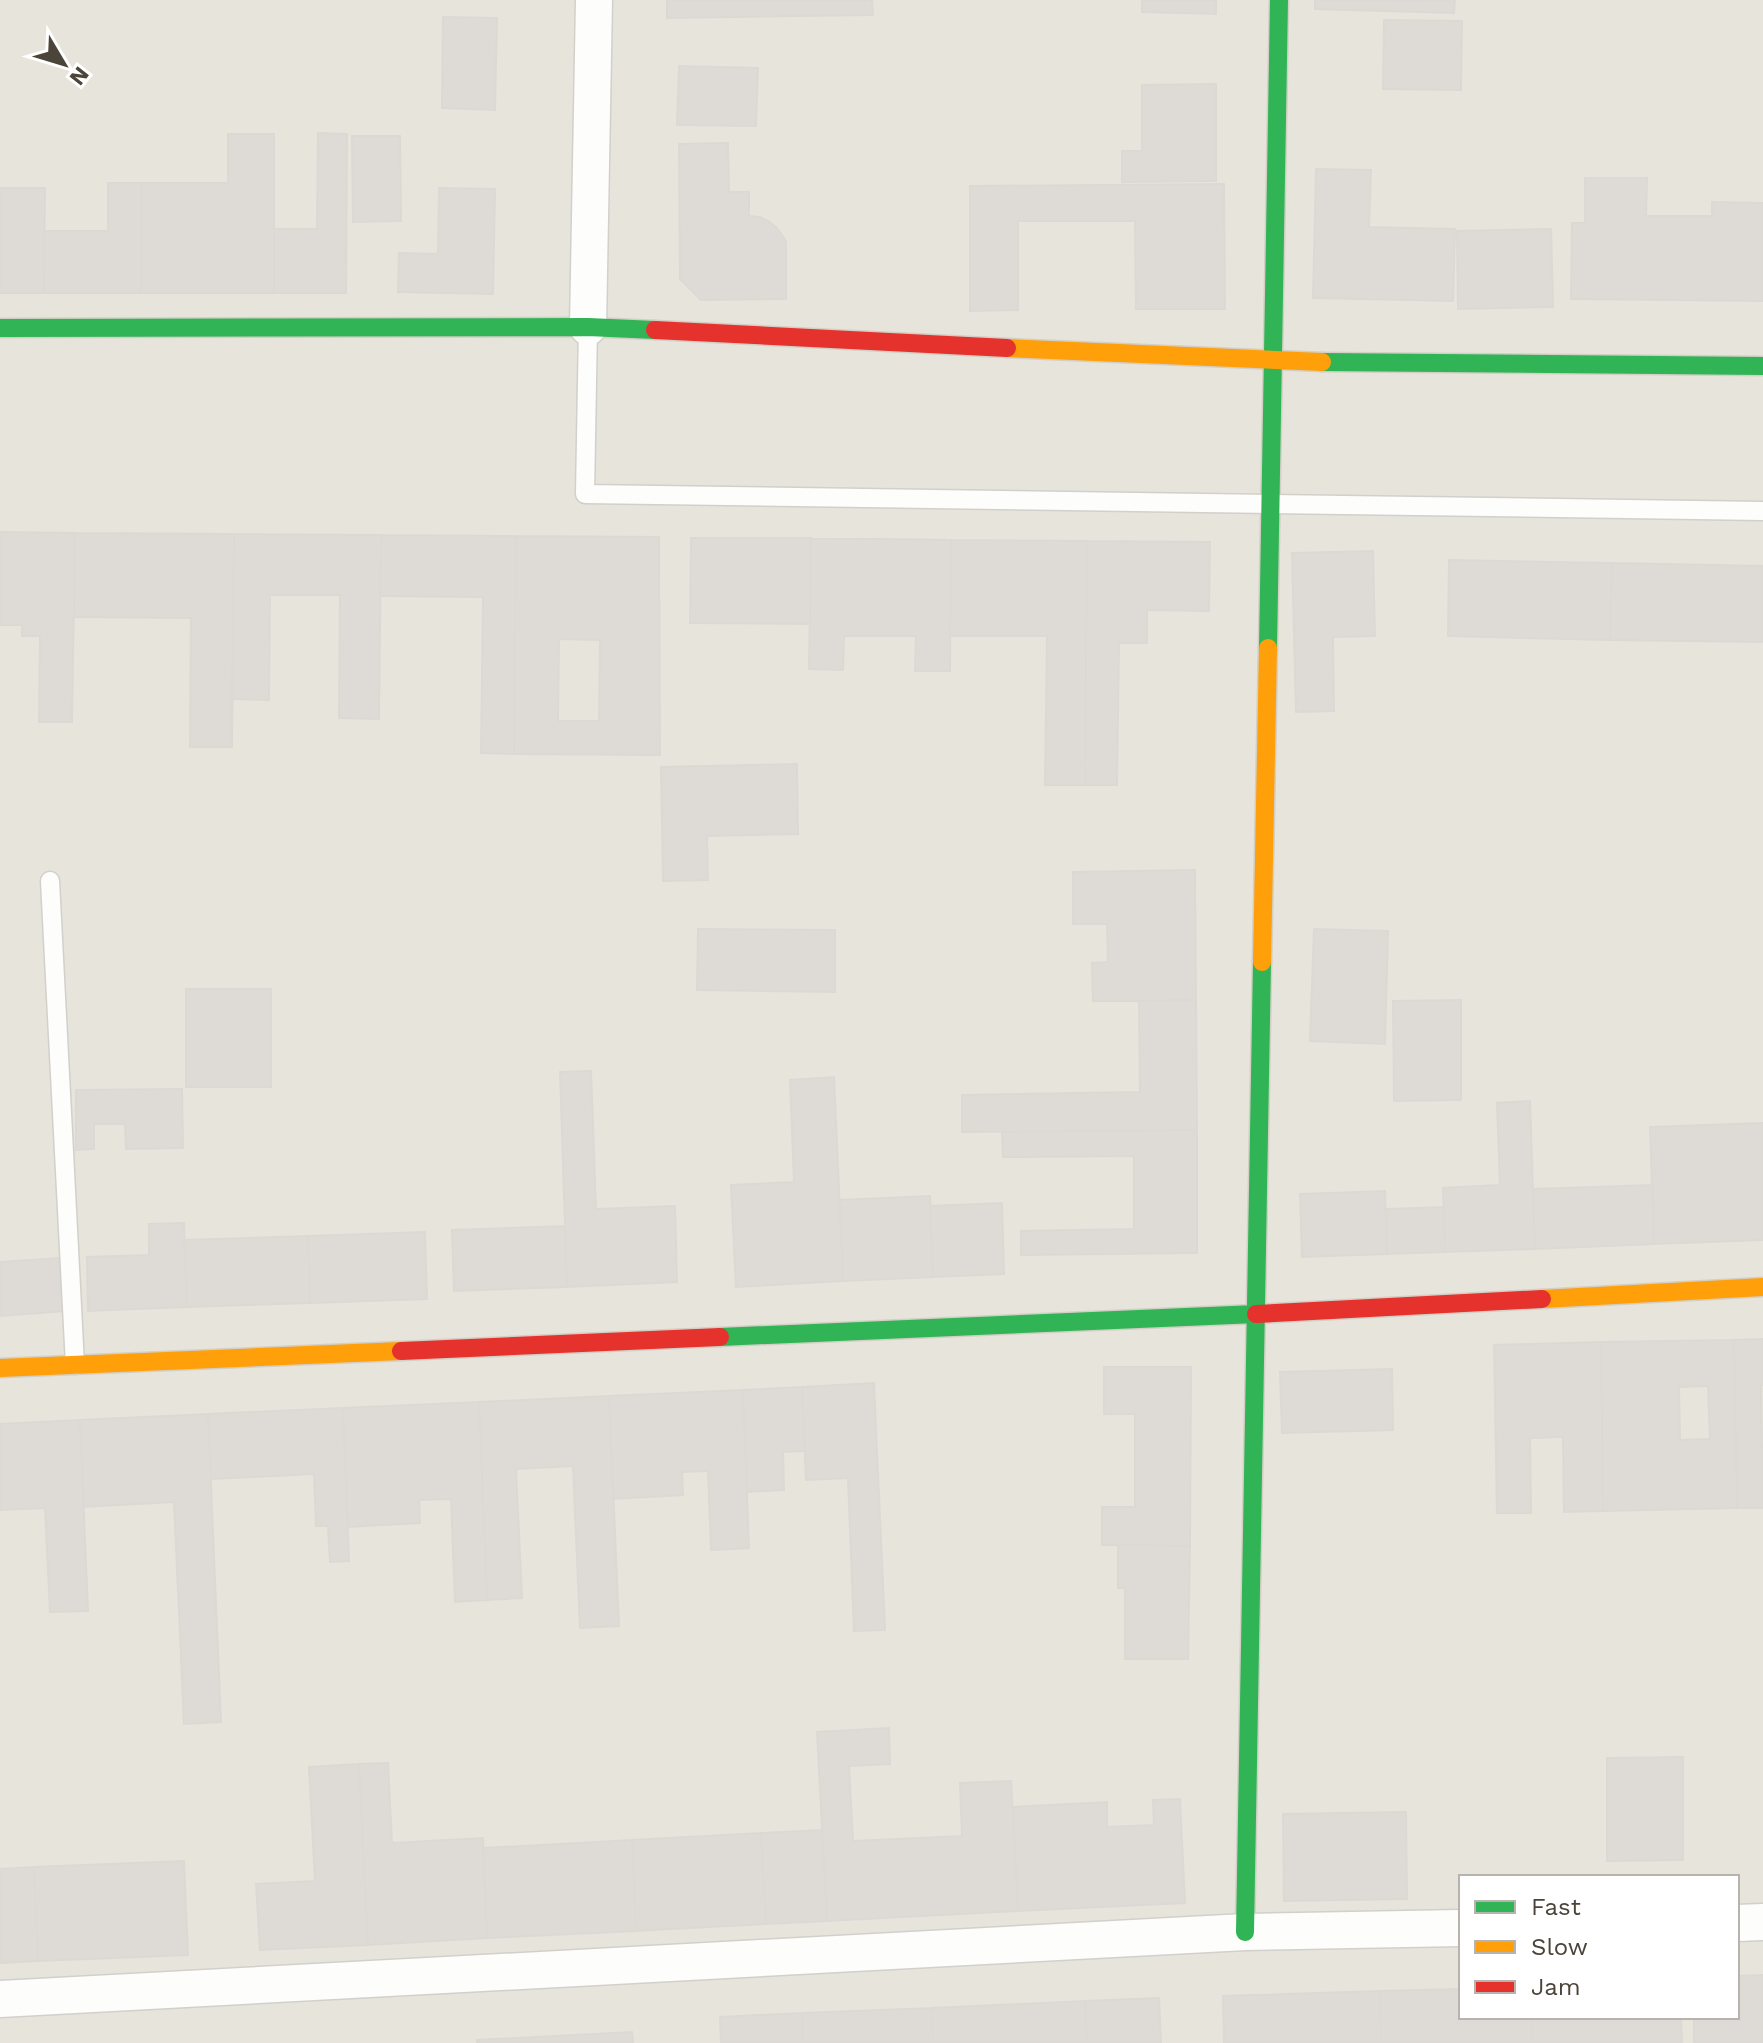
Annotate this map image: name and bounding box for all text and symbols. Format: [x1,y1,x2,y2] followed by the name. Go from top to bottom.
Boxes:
[24,24,104,104] north arrow
[64,62,94,90] text: N
[1459,1875,1739,2019] legend
[1531,1893,1581,1921] text: Fast
[1531,1933,1588,1961] text: Slow
[1531,1973,1581,2001] text: Jam

